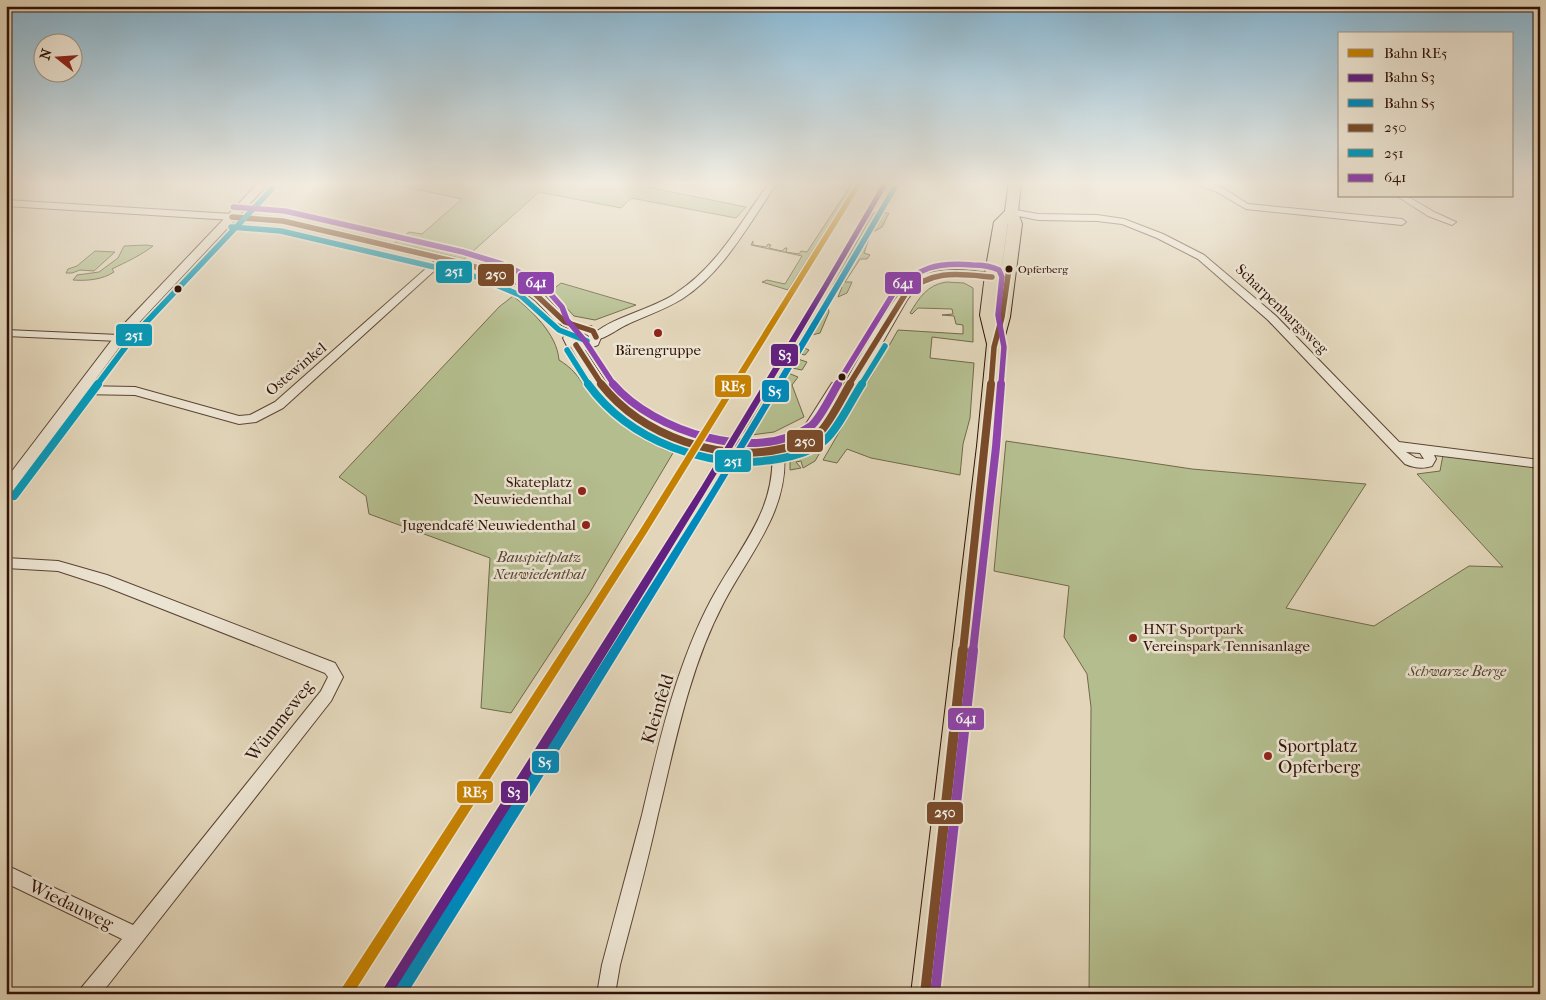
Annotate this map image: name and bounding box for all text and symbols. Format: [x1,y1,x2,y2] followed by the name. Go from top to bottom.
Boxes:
[32,32,82,82] north arrow
[1338,32,1514,198] legend
[1384,44,1448,62] text: Bahn RE5
[36,46,56,62] text: N
[1384,68,1435,86] text: Bahn S3
[1384,94,1435,112] text: Bahn S5
[1384,118,1406,136] text: 250
[1384,144,1404,162] text: 251
[1384,168,1406,186] text: 641
[435,260,473,284] line badge: 251
[1232,260,1333,358] street label: Scharpenbargsweg
[445,263,463,280] text: 251
[477,263,515,287] line badge: 250
[1018,263,1068,276] place label: Opferberg
[1004,264,1014,274] marker: Opferberg
[486,266,507,283] text: 250
[517,271,555,295] line badge: 641
[884,271,922,295] line badge: 641
[526,274,546,291] text: 641
[893,275,913,292] text: 641
[173,284,183,294] unlabelled marker
[115,323,153,347] line badge: 251
[125,327,143,344] text: 251
[652,327,664,339] marker: Bärengruppe
[262,339,330,399] street label: Ostewinkel
[615,341,701,359] place label: Bärengruppe
[770,343,799,367] line badge: S3
[779,347,792,364] text: S3
[837,372,847,382] unlabelled marker
[714,374,752,398] line badge: RE5
[721,378,745,395] text: RE5
[761,379,790,403] line badge: S5
[768,383,782,400] text: S5
[786,429,824,453] line badge: 250
[795,433,816,450] text: 250
[714,449,752,473] line badge: 251
[724,453,742,470] text: 251
[473,473,572,508] place label: Skateplatz Neuwiedenthal
[576,485,588,497] marker: Skateplatz Neuwiedenthal
[401,516,576,534] place label: Jugendcafé Neuwiedenthal
[580,519,592,531] marker: Jugendcafé Neuwiedenthal
[492,548,587,583] park label: Bauspielplatz Neuwiedenthal
[1142,620,1310,655] place label: HNT Sportpark Vereinspark Tennisanlage
[1127,632,1139,644] marker: HNT Sportpark Vereinspark Tennisanlage
[1407,662,1507,680] park label: Schwarze Berge
[637,671,679,746] street label: Kleinfeld
[241,676,319,767] street label: Wümmeweg
[947,707,985,731] line badge: 641
[956,710,976,727] text: 641
[1278,736,1360,778] place label: Sportplatz Opferberg
[531,750,560,774] line badge: S5
[1262,750,1274,762] marker: Sportplatz Opferberg
[538,754,552,771] text: S5
[456,780,494,804] line badge: RE5
[500,780,529,804] line badge: S3
[463,784,487,801] text: RE5
[508,784,521,801] text: S3
[926,801,964,825] line badge: 250
[935,804,956,821] text: 250
[24,875,117,935] street label: Wiedauweg

